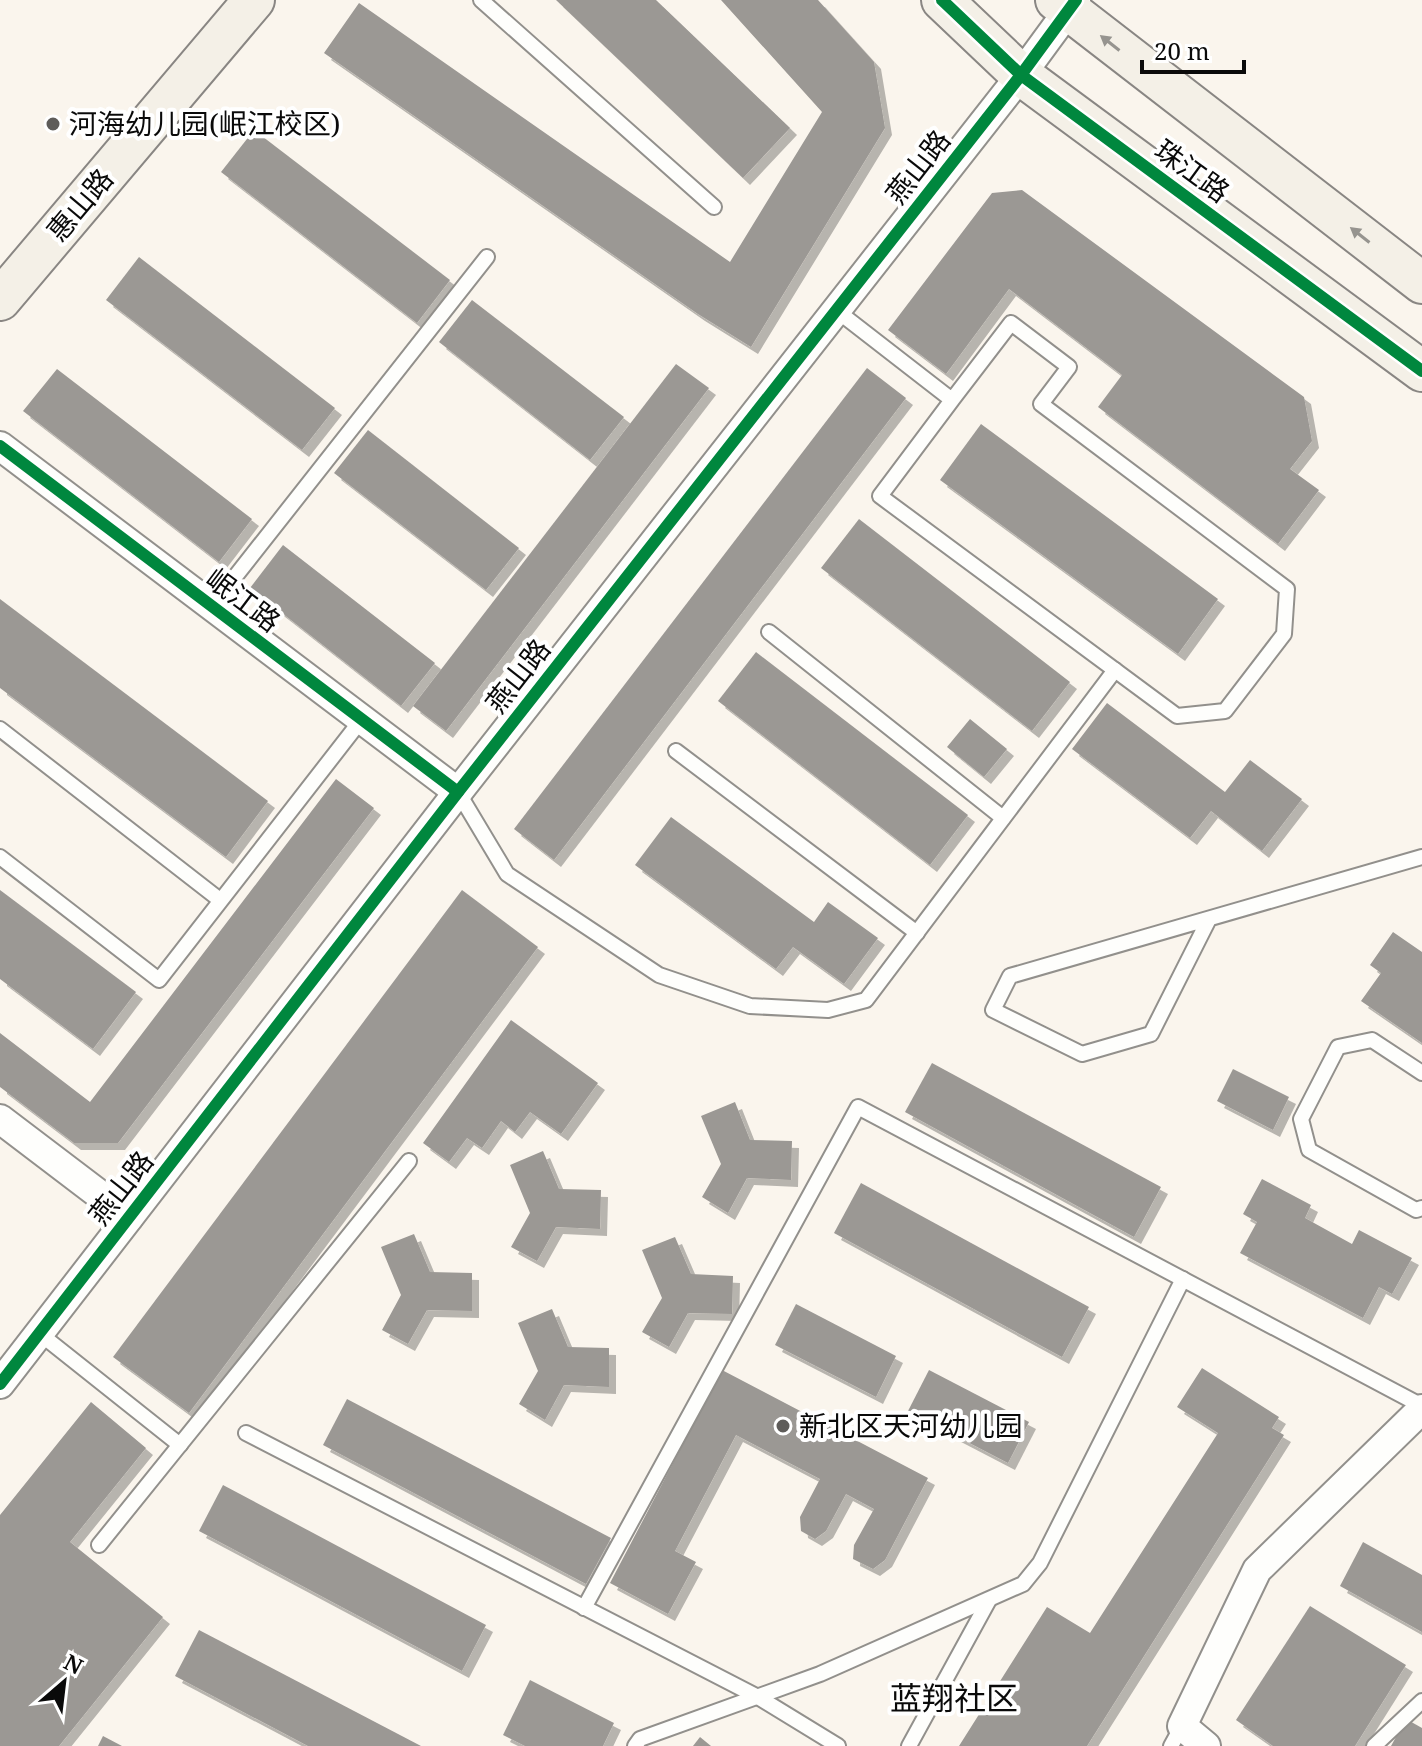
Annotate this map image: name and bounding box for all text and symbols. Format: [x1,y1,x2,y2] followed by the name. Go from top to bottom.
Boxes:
[1142,24,1244,74] scale bar
[1154,34,1210,67] text: 20 m
[1099,35,1120,51] one-way arrow
[69,104,340,142] place label: 河海幼儿园(岷江校区)
[44,115,62,133] marker: 河海幼儿园(岷江校区)
[876,122,958,211] street label: 燕山路
[1147,130,1238,210] street label: 珠江路
[38,160,121,249] street label: 惠山路
[1350,228,1370,244] one-way arrow
[199,559,289,640] street label: 岷江路
[476,631,558,720] street label: 燕山路
[79,1143,161,1232] street label: 燕山路
[799,1406,1023,1444] place label: 新北区天河幼儿园
[774,1417,792,1435] marker: 新北区天河幼儿园
[24,1642,104,1722] north arrow
[59,1646,89,1681] text: N
[890,1676,1018,1719] district label: 蓝翔社区

